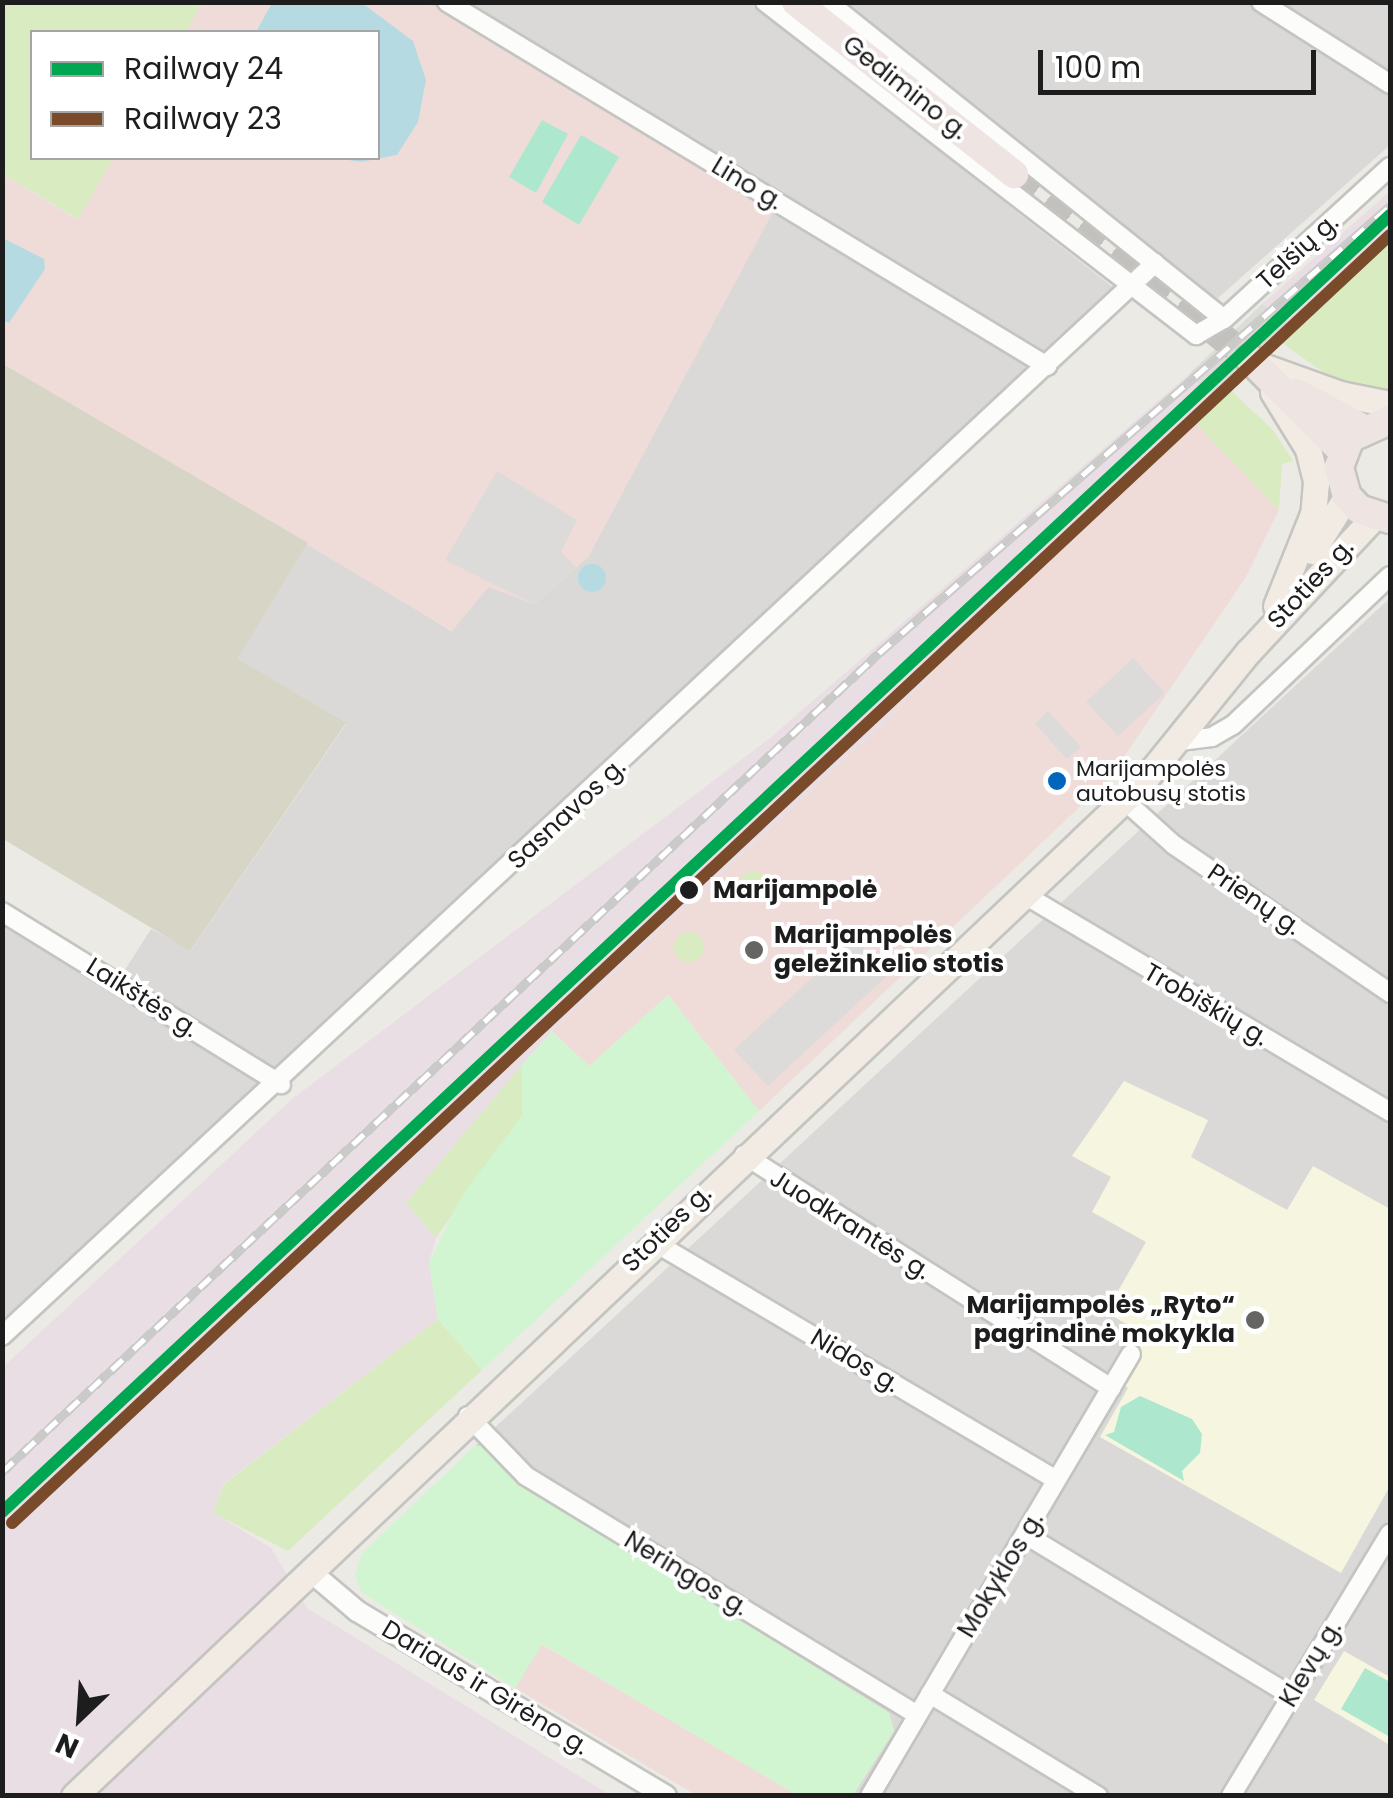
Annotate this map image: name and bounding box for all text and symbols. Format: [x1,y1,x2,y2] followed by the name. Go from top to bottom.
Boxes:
[30,30,380,160] legend
[836,30,974,146] street label: Gedimino g.
[1043,30,1320,92] scale bar
[1055,46,1141,89] text: 100 m
[124,47,283,90] text: Railway 24
[124,97,282,140] text: Railway 23
[706,151,788,217] street label: Lino g.
[1251,208,1345,296] street label: Telšių g.
[1262,533,1360,635] street label: Stoties g.
[502,752,632,876] street label: Sasnavos g.
[1076,755,1246,806] place label: Marijampolės autobusų stotis
[1047,771,1067,791] marker: Marijampolės autobusų stotis
[1202,858,1306,942] street label: Prienų g.
[674,875,704,905] marker: Marijampolė
[713,875,877,905] place label: Marijampolė
[774,921,1004,980] place label: Marijampolės geležinkelio stotis
[743,939,765,961] marker: Marijampolės geležinkelio stotis
[81,952,203,1044] street label: Laikštės g.
[1138,957,1274,1053] street label: Trobiškių g.
[764,1164,936,1286] street label: Juodkrantės g.
[616,1179,718,1279] street label: Stoties g.
[967,1291,1235,1350] place label: Marijampolės „Ryto“ pagrindinė mokykla
[1244,1309,1266,1331] marker: Marijampolės „Ryto“ pagrindinė mokykla
[805,1323,905,1399] street label: Nidos g.
[952,1507,1050,1643] street label: Mokyklos g.
[619,1525,753,1623] street label: Neringos g.
[376,1614,594,1762] street label: Dariaus ir Girėno g.
[1274,1615,1348,1713] street label: Klevų g.
[30,1668,130,1768] north arrow
[49,1724,85,1768] text: N

